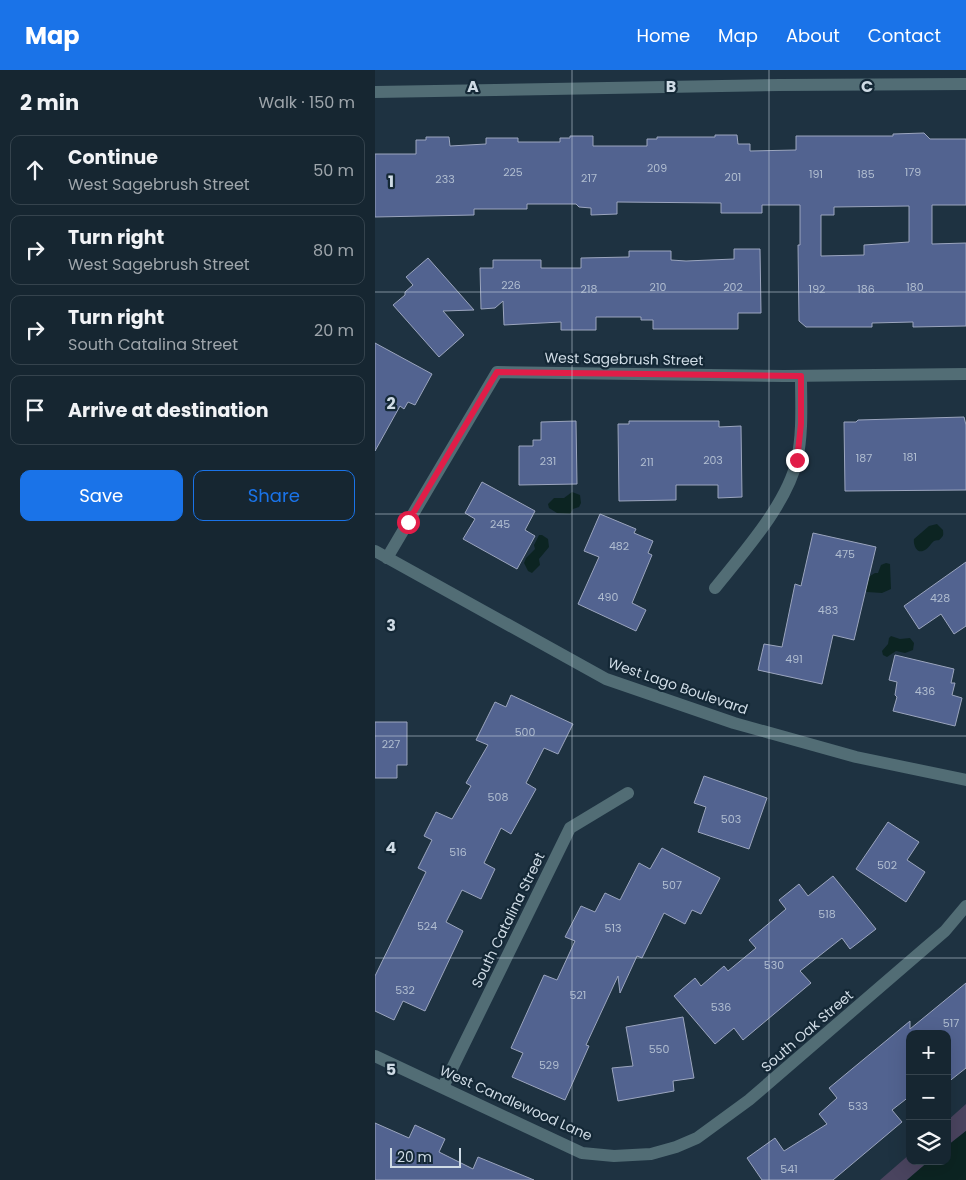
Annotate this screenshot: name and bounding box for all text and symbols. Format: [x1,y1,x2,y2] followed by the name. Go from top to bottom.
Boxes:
[25,19,80,52] text: Map
[636,23,690,48] text: Home
[718,23,758,48] text: Map
[786,23,840,48] text: About
[868,23,941,48] text: Contact
[467,75,479,98] text: A
[666,75,676,98] text: B
[861,75,873,98] text: C
[20,88,79,117] text: 2 min
[258,91,355,114] text: Walk · 150 m
[68,144,158,171] text: Continue
[21,156,49,184] icon: ahead
[313,159,354,182] text: 50 m
[647,160,667,176] house number: 209
[503,164,523,180] house number: 225
[905,164,921,180] house number: 179
[809,166,823,182] house number: 191
[857,166,875,182] house number: 185
[725,169,741,185] house number: 201
[388,170,394,193] text: 1
[581,170,597,186] house number: 217
[435,171,455,187] house number: 233
[68,173,250,196] text: West Sagebrush Street
[68,224,164,251] text: Turn right
[21,236,49,264] icon: right
[313,239,354,262] text: 80 m
[68,253,250,276] text: West Sagebrush Street
[501,277,521,293] house number: 226
[650,279,666,295] house number: 210
[723,279,743,295] house number: 202
[906,279,924,295] house number: 180
[581,281,597,297] house number: 218
[809,281,825,297] house number: 192
[857,281,875,297] house number: 186
[68,304,164,331] text: Turn right
[21,316,49,344] icon: right
[314,319,354,342] text: 20 m
[68,333,238,356] text: South Catalina Street
[544,348,704,370] street label: West Sagebrush Street
[386,392,396,415] text: 2
[21,396,49,424] icon: arrive
[68,397,269,424] text: Arrive at destination
[786,449,809,472] route end
[903,449,917,465] house number: 181
[856,450,872,466] house number: 187
[703,452,723,468] house number: 203
[540,453,556,469] house number: 231
[640,454,654,470] house number: 211
[20,470,183,521] button: Save
[193,470,355,521] button: Share
[397,511,420,534] route start
[490,516,510,532] house number: 245
[609,538,629,554] house number: 482
[835,546,855,562] house number: 475
[598,589,618,605] house number: 490
[930,590,950,606] house number: 428
[818,602,838,618] house number: 483
[386,614,396,637] text: 3
[785,651,803,667] house number: 491
[605,653,751,719] street label: West Lago Boulevard
[915,683,935,699] house number: 436
[515,724,535,740] house number: 500
[382,736,400,752] house number: 227
[488,789,508,805] house number: 508
[721,811,741,827] house number: 503
[386,836,397,859] text: 4
[449,844,467,860] house number: 516
[466,849,550,991] street label: South Catalina Street
[877,857,897,873] house number: 502
[662,877,682,893] house number: 507
[818,906,836,922] house number: 518
[417,918,437,934] house number: 524
[605,920,621,936] house number: 513
[764,957,784,973] house number: 530
[395,982,415,998] house number: 532
[757,985,857,1077] street label: South Oak Street
[570,987,586,1003] house number: 521
[711,999,731,1015] house number: 536
[943,1015,959,1031] house number: 517
[906,1030,951,1165] map controls
[906,1030,951,1075] button: +
[649,1041,669,1057] house number: 550
[539,1057,559,1073] house number: 529
[386,1058,396,1081] text: 5
[437,1060,596,1146] street label: West Candlewood Lane
[906,1075,951,1120] button: −
[848,1098,868,1114] house number: 533
[906,1120,951,1165] button: layers
[390,1145,461,1168] scale bar
[397,1147,432,1167] text: 20 m
[780,1161,798,1177] house number: 541

